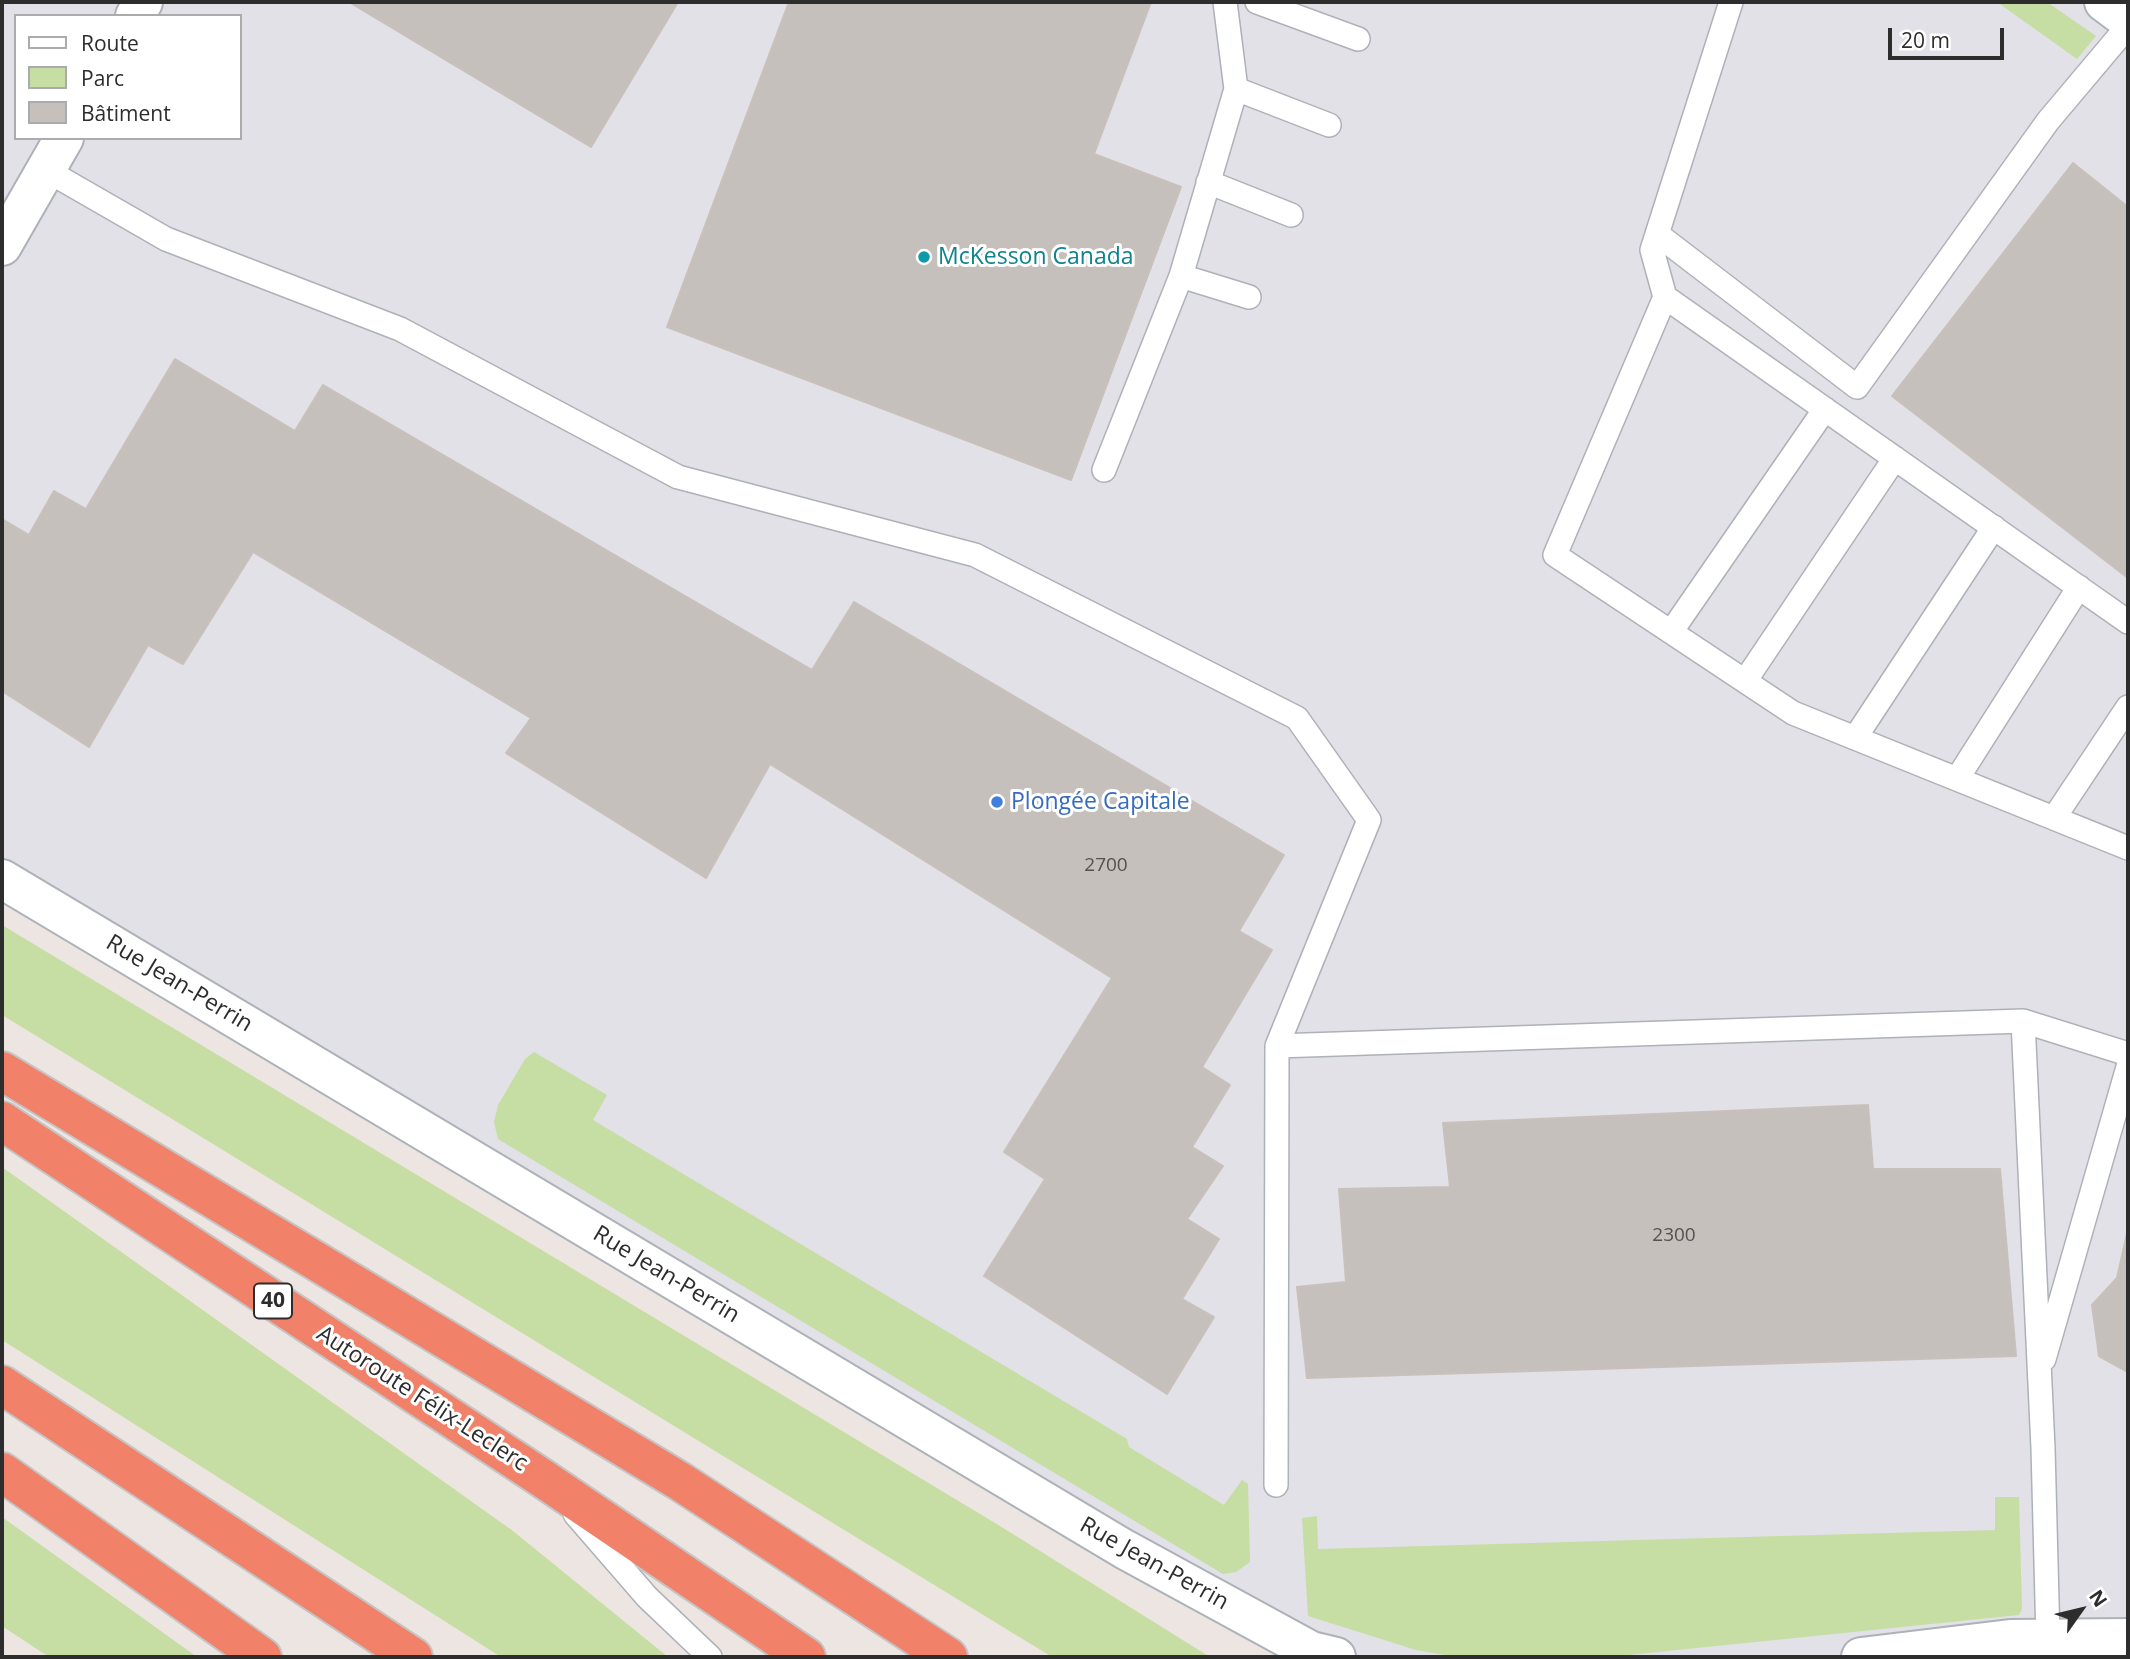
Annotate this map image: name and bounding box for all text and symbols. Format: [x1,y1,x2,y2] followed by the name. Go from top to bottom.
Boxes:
[14,14,242,140] legend
[1892,14,2008,58] scale bar
[1901,26,1950,54] text: 20 m
[81,29,139,57] text: Route
[81,64,124,92] text: Parc
[81,99,171,127] text: Bâtiment
[938,243,1134,271] place label: McKesson Canada
[916,249,932,265] marker: McKesson Canada
[1011,788,1190,816] place label: Plongée Capitale
[989,794,1005,810] marker: Plongée Capitale
[1084,855,1128,877] house number: 2700
[101,929,257,1039] street label: Rue Jean-Perrin
[588,1220,744,1330] street label: Rue Jean-Perrin
[1652,1225,1696,1247] house number: 2300
[254,1284,292,1318] road number: 40
[311,1320,533,1478] street label: Autoroute Félix-Leclerc
[1075,1512,1233,1616] street label: Rue Jean-Perrin
[2046,1575,2116,1645] north arrow
[2083,1585,2114,1612] text: N

